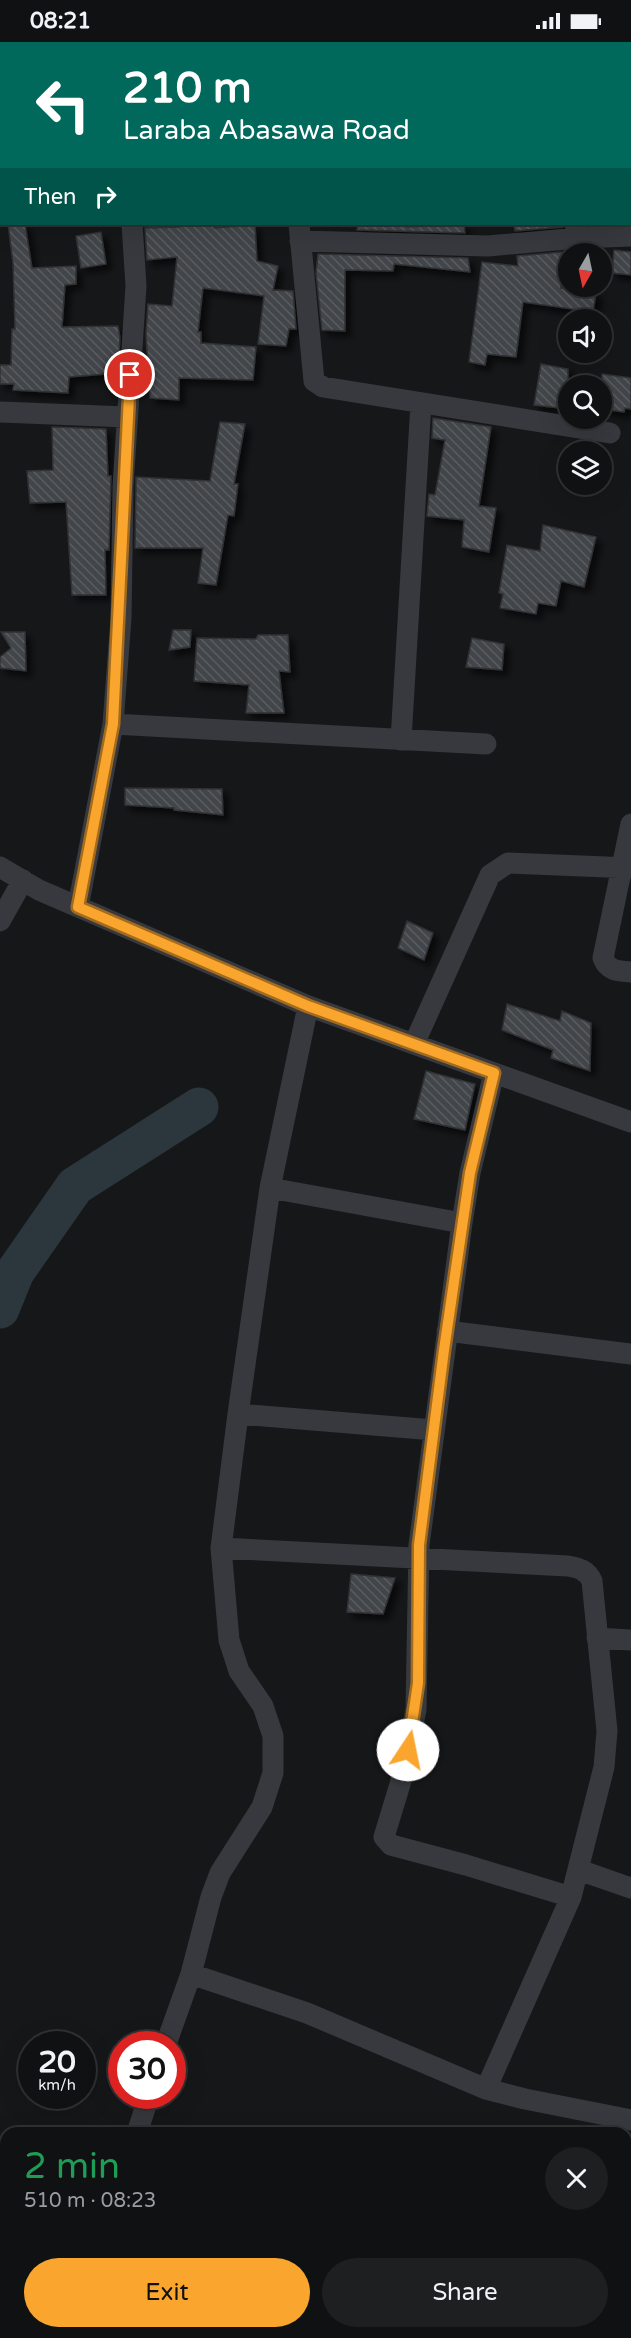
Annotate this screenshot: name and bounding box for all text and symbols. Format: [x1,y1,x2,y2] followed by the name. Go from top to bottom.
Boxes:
[30,8,91,34] text: 08:21
[123,63,252,114] text: 210 m
[24,66,102,144] icon: left
[123,114,410,147] text: Laraba Abasawa Road
[89,180,122,213] icon: right
[24,184,77,210] text: Then
[558,243,612,297] north arrow
[558,243,612,495] map controls
[558,309,612,363] button: sound
[104,349,155,400] pin
[113,358,146,391] icon: arrive
[558,375,612,429] button: search
[558,441,612,495] button: layers
[376,1718,440,1782] position arrow
[108,2031,186,2109] speed limit sign: 30
[38,2044,76,2081] text: 20
[38,2076,76,2094] text: km/h
[24,2145,120,2188] text: 2 min
[545,2147,608,2210] button: close
[24,2189,156,2213] text: 510 m · 08:23
[24,2258,310,2327] button: Exit
[322,2258,608,2327] button: Share

